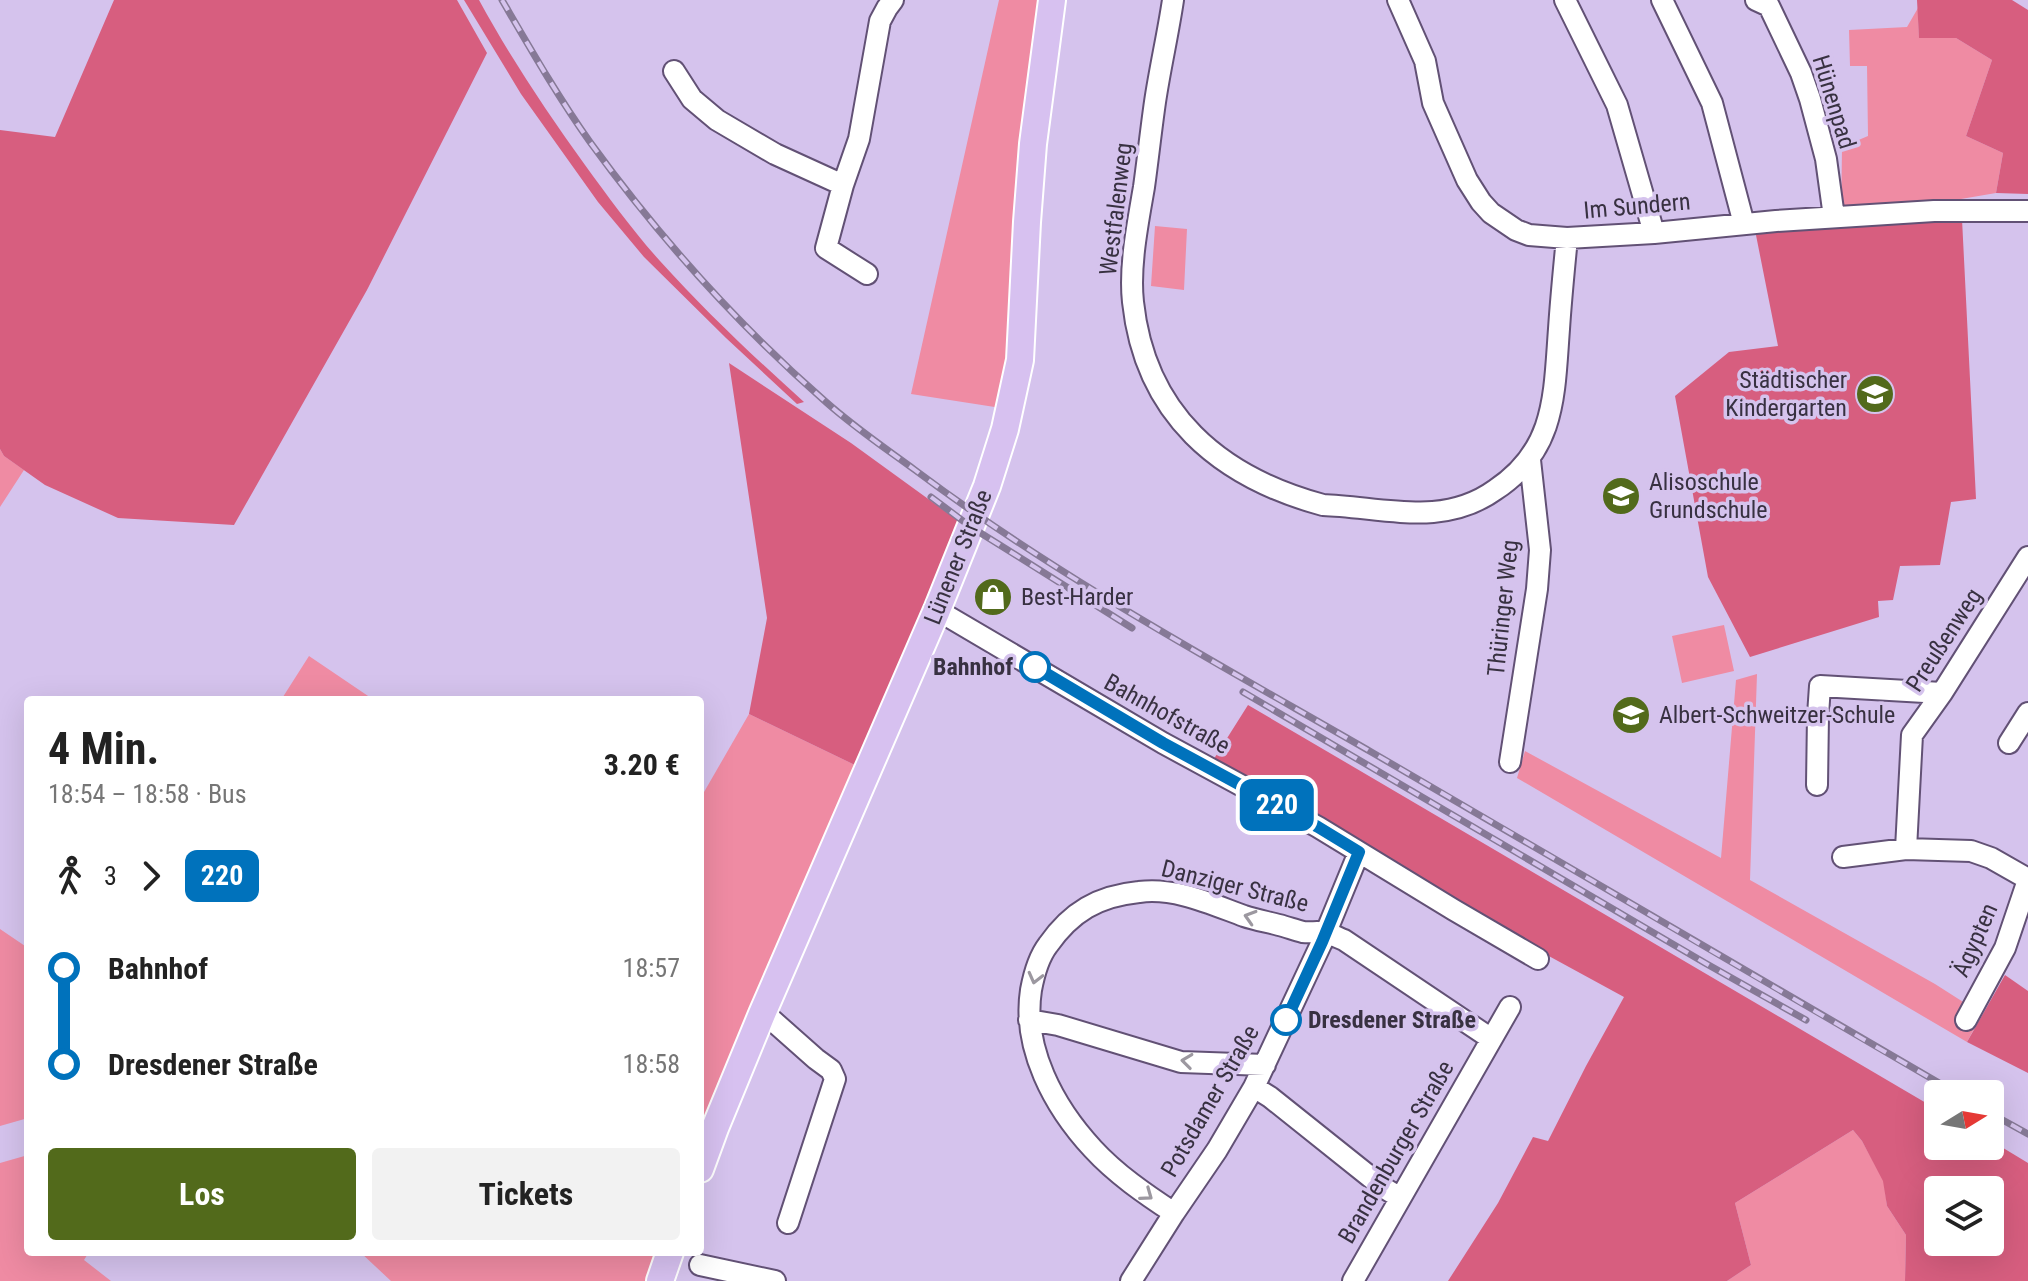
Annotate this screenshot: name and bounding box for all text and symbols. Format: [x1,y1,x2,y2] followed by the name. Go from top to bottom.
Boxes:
[1807,52,1861,152] street label: Hünenpad
[1094,141,1138,277] street label: Westfalenweg
[1582,187,1692,225] street label: Im Sundern
[1725,366,1847,422] place label: Städtischer Kindergarten
[1854,373,1896,415] school or university icon: Städtischer Kindergarten
[1649,468,1768,524] place label: Alisoschule Grundschule
[1600,475,1642,517] school or university icon: Alisoschule Grundschule
[918,486,998,628] street label: Lünener Straße
[1482,538,1524,678] street label: Thüringer Weg
[972,576,1014,618] shop icon: Best-Harder
[1021,583,1133,611] place label: Best-Harder
[1900,583,1988,697] street label: Preußenweg
[1020,652,1050,682] marker: Bahnhof
[933,653,1013,681] place label: Bahnhof
[1099,668,1235,760] street label: Bahnhofstraße
[1610,694,1652,736] school or university icon: Albert-Schweitzer-Schule
[1659,701,1895,729] place label: Albert-Schweitzer-Schule
[48,723,159,775] text: 4 Min.
[604,747,680,782] text: 3.20 €
[48,779,247,809] text: 18:54 – 18:58 · Bus
[1231,779,1323,831] line badge: 220
[1256,788,1298,821] text: 220
[48,854,92,898] icon: walk
[129,854,173,898] icon: forward
[1159,854,1311,918] street label: Danziger Straße
[201,859,243,892] text: 220
[104,861,117,891] text: 3
[1946,899,2004,981] street label: Ägypten
[1243,910,1257,926] one-way arrow
[108,951,208,986] text: Bahnhof
[623,953,680,983] text: 18:57
[1027,970,1044,984] one-way arrow
[1271,1005,1301,1035] marker: Dresdener Straße
[1308,1006,1476,1034] place label: Dresdener Straße
[1155,1020,1265,1182] street label: Potsdamer Straße
[108,1047,318,1082] text: Dresdener Straße
[623,1049,680,1079] text: 18:58
[1180,1053,1193,1070] one-way arrow
[1332,1056,1460,1248] street label: Brandenburger Straße
[1924,1080,2004,1160] north arrow
[1924,1080,2004,1256] map controls
[48,1148,356,1240] button: Los
[372,1148,680,1240] button: Tickets
[1924,1176,2004,1256] button: layers
[1138,1185,1153,1199] one-way arrow

